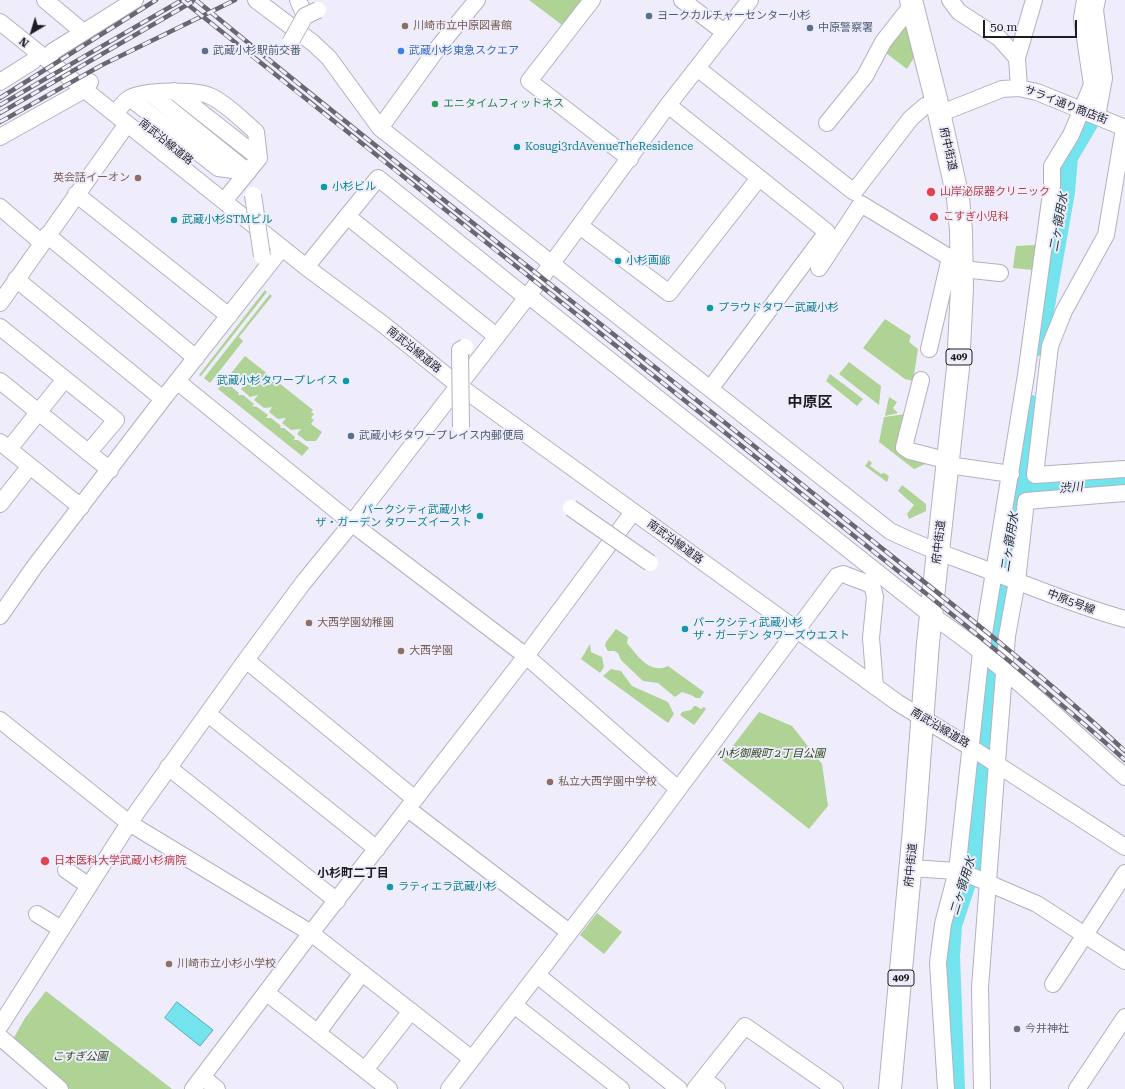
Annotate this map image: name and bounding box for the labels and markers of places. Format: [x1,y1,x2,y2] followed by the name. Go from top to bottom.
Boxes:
[657,9,811,23] place label: ヨークカルチャーセンター小杉
[644,11,654,21] marker: ヨークカルチャーセンター小杉
[413,19,512,33] place label: 川崎市立中原図書館
[400,21,410,31] marker: 川崎市立中原図書館
[818,21,873,35] place label: 中原警察署
[805,23,815,33] marker: 中原警察署
[213,44,301,58] place label: 武蔵小杉駅前交番
[409,44,519,58] place label: 武蔵小杉東急スクエア
[200,46,210,56] marker: 武蔵小杉駅前交番
[396,46,406,56] marker: 武蔵小杉東急スクエア
[443,97,564,111] place label: エニタイムフィットネス
[430,99,440,109] marker: エニタイムフィットネス
[525,140,693,154] place label: Kosugi3rdAvenueTheResidence
[512,142,522,152] marker: Kosugi3rdAvenueTheResidence
[53,171,130,185] place label: 英会話イーオン
[133,173,143,183] marker: 英会話イーオン
[332,180,376,194] place label: 小杉ビル
[319,182,329,192] marker: 小杉ビル
[940,185,1050,199] place label: 山岸泌尿器クリニック
[925,186,937,198] marker: 山岸泌尿器クリニック
[943,210,1009,224] place label: こすぎ小児科
[928,211,940,223] marker: こすぎ小児科
[182,213,273,227] place label: 武蔵小杉STMビル
[169,215,179,225] marker: 武蔵小杉STMビル
[626,254,670,268] place label: 小杉画廊
[613,256,623,266] marker: 小杉画廊
[718,301,839,315] place label: プラウドタワー武蔵小杉
[705,303,715,313] marker: プラウドタワー武蔵小杉
[217,374,338,388] place label: 武蔵小杉タワープレイス
[341,376,351,386] marker: 武蔵小杉タワープレイス
[359,429,524,443] place label: 武蔵小杉タワープレイス内郵便局
[346,431,356,441] marker: 武蔵小杉タワープレイス内郵便局
[315,503,472,529] place label: パークシティ武蔵小杉 ザ・ガーデン タワーズイースト
[475,511,485,521] marker: パークシティ武蔵小杉 ザ・ガーデン タワーズイースト
[317,616,394,630] place label: 大西学園幼稚園
[693,616,850,642] place label: パークシティ武蔵小杉 ザ・ガーデン タワーズウエスト
[304,618,314,628] marker: 大西学園幼稚園
[680,624,690,634] marker: パークシティ武蔵小杉 ザ・ガーデン タワーズウエスト
[409,644,453,658] place label: 大西学園
[396,646,406,656] marker: 大西学園
[558,775,657,789] place label: 私立大西学園中学校
[545,777,555,787] marker: 私立大西学園中学校
[54,854,186,868] place label: 日本医科大学武蔵小杉病院
[39,855,51,867] marker: 日本医科大学武蔵小杉病院
[398,880,497,894] place label: ラティエラ武蔵小杉
[385,882,395,892] marker: ラティエラ武蔵小杉
[177,957,276,971] place label: 川崎市立小杉小学校
[164,959,174,969] marker: 川崎市立小杉小学校
[1025,1022,1069,1036] place label: 今井神社
[1012,1024,1022,1034] marker: 今井神社

